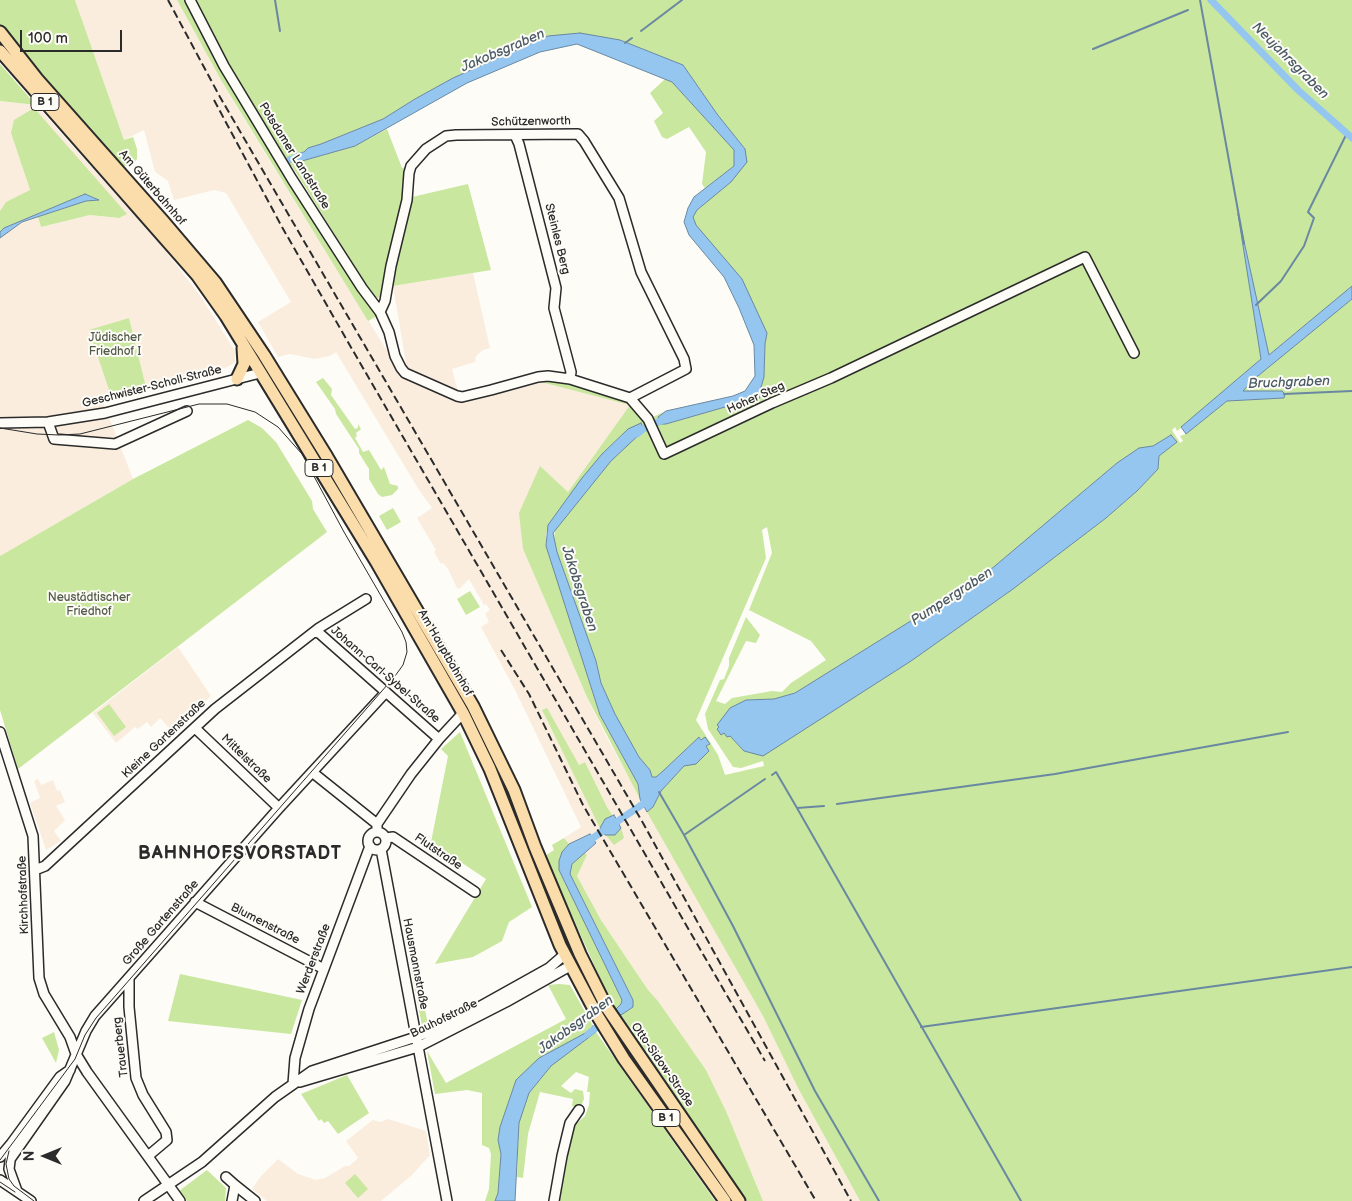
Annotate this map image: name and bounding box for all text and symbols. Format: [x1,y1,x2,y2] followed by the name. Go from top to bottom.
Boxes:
[1248,19,1332,103] water label: Neujahrsgraben
[22,20,125,52] scale bar
[459,26,547,76] water label: Jakobsgraben
[28,29,68,48] text: 100 m
[31,94,59,110] road number: B 1
[255,100,333,212] street label: Potsdamer Landstraße
[491,114,571,130] street label: Schützenworth
[115,147,189,229] street label: Am Güterbahnhof
[541,202,573,276] street label: Steinles Berg
[88,331,142,359] park label: Jüdischer Friedhof I
[81,363,223,411] street label: Geschwister-Scholl-Straße
[1248,373,1330,393] water label: Bruchgraben
[725,379,787,417] street label: Hoher Steg
[305,459,333,476] road number: B 1
[557,544,601,634] water label: Jakobsgraben
[908,564,996,630] water label: Pumpergraben
[48,591,130,619] park label: Neustädtischer Friedhof
[414,607,476,699] street label: Am Hauptbahnhof
[327,624,443,726] street label: Johann-Carl-Sybel-Straße
[119,697,209,781] street label: Kleine Gartenstraße
[218,731,274,787] street label: Mittelstraße
[411,831,465,873] street label: Flutstraße
[136,843,344,865] district label: BAHNHOFSVORSTADT
[15,855,33,935] street label: Kirchhofstraße
[120,877,202,969] street label: Große Gartenstraße
[228,900,302,948] street label: Blumenstraße
[399,917,431,1011] street label: Hausmannstraße
[294,922,334,996] street label: Werderstraße
[535,992,617,1058] water label: Jakobsgraben
[408,997,480,1041] street label: Bauhofstraße
[110,1016,132,1078] street label: Trauerberg
[628,1020,696,1110] street label: Otto-Sidow-Straße
[652,1110,680,1126] road number: B 1
[20,1131,70,1181] north arrow
[21,1151,38,1161] text: N

